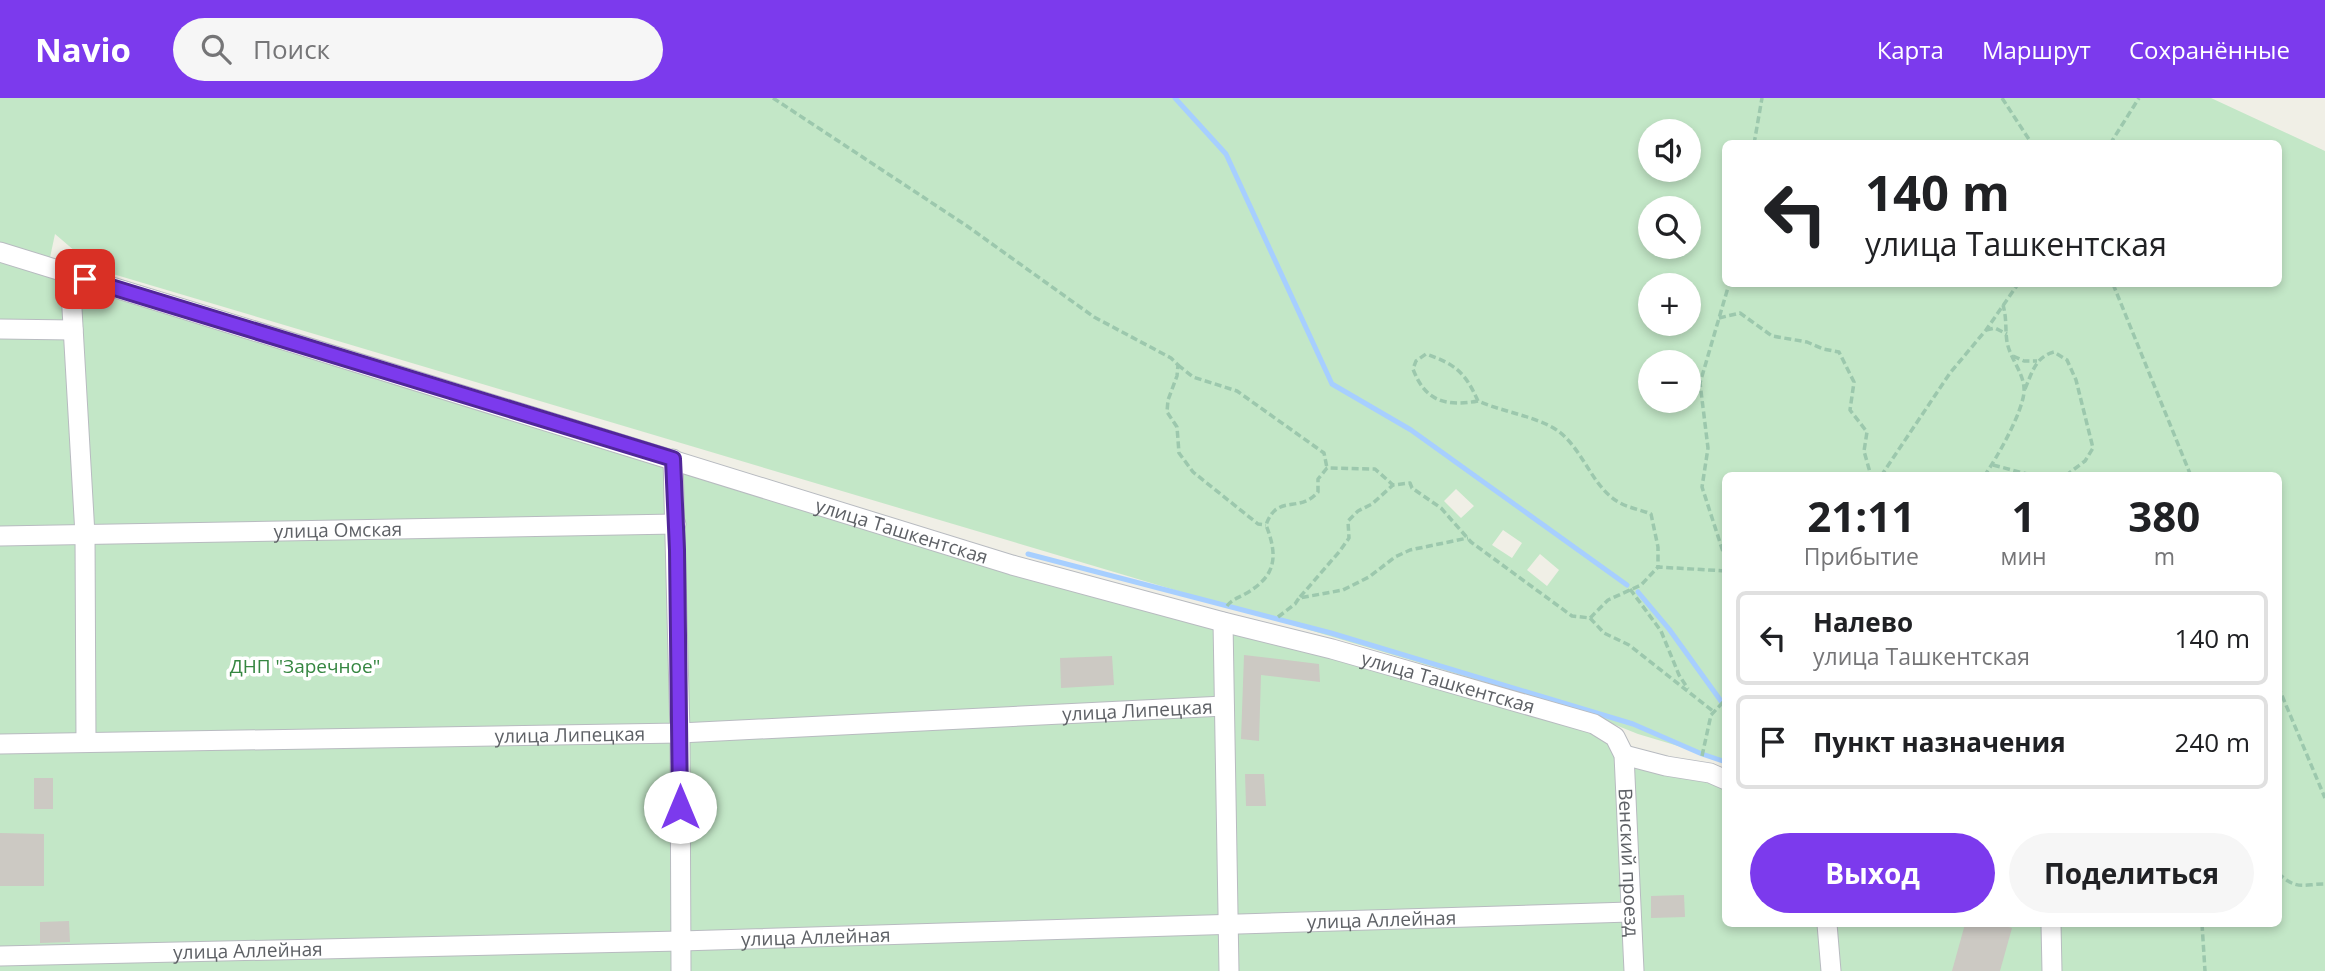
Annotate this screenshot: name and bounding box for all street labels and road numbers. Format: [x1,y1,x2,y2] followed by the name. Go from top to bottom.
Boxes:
[812,492,991,570] street label: улица Ташкентская
[273,516,402,544] street label: улица Омская
[1358,645,1538,719] street label: улица Ташкентская
[1061,694,1213,727] street label: улица Липецкая
[494,721,645,749] street label: улица Липецкая
[1613,787,1645,937] street label: Венский проезд
[1306,904,1457,935] street label: улица Аллейная
[741,922,891,952] street label: улица Аллейная
[173,936,323,965] street label: улица Аллейная

